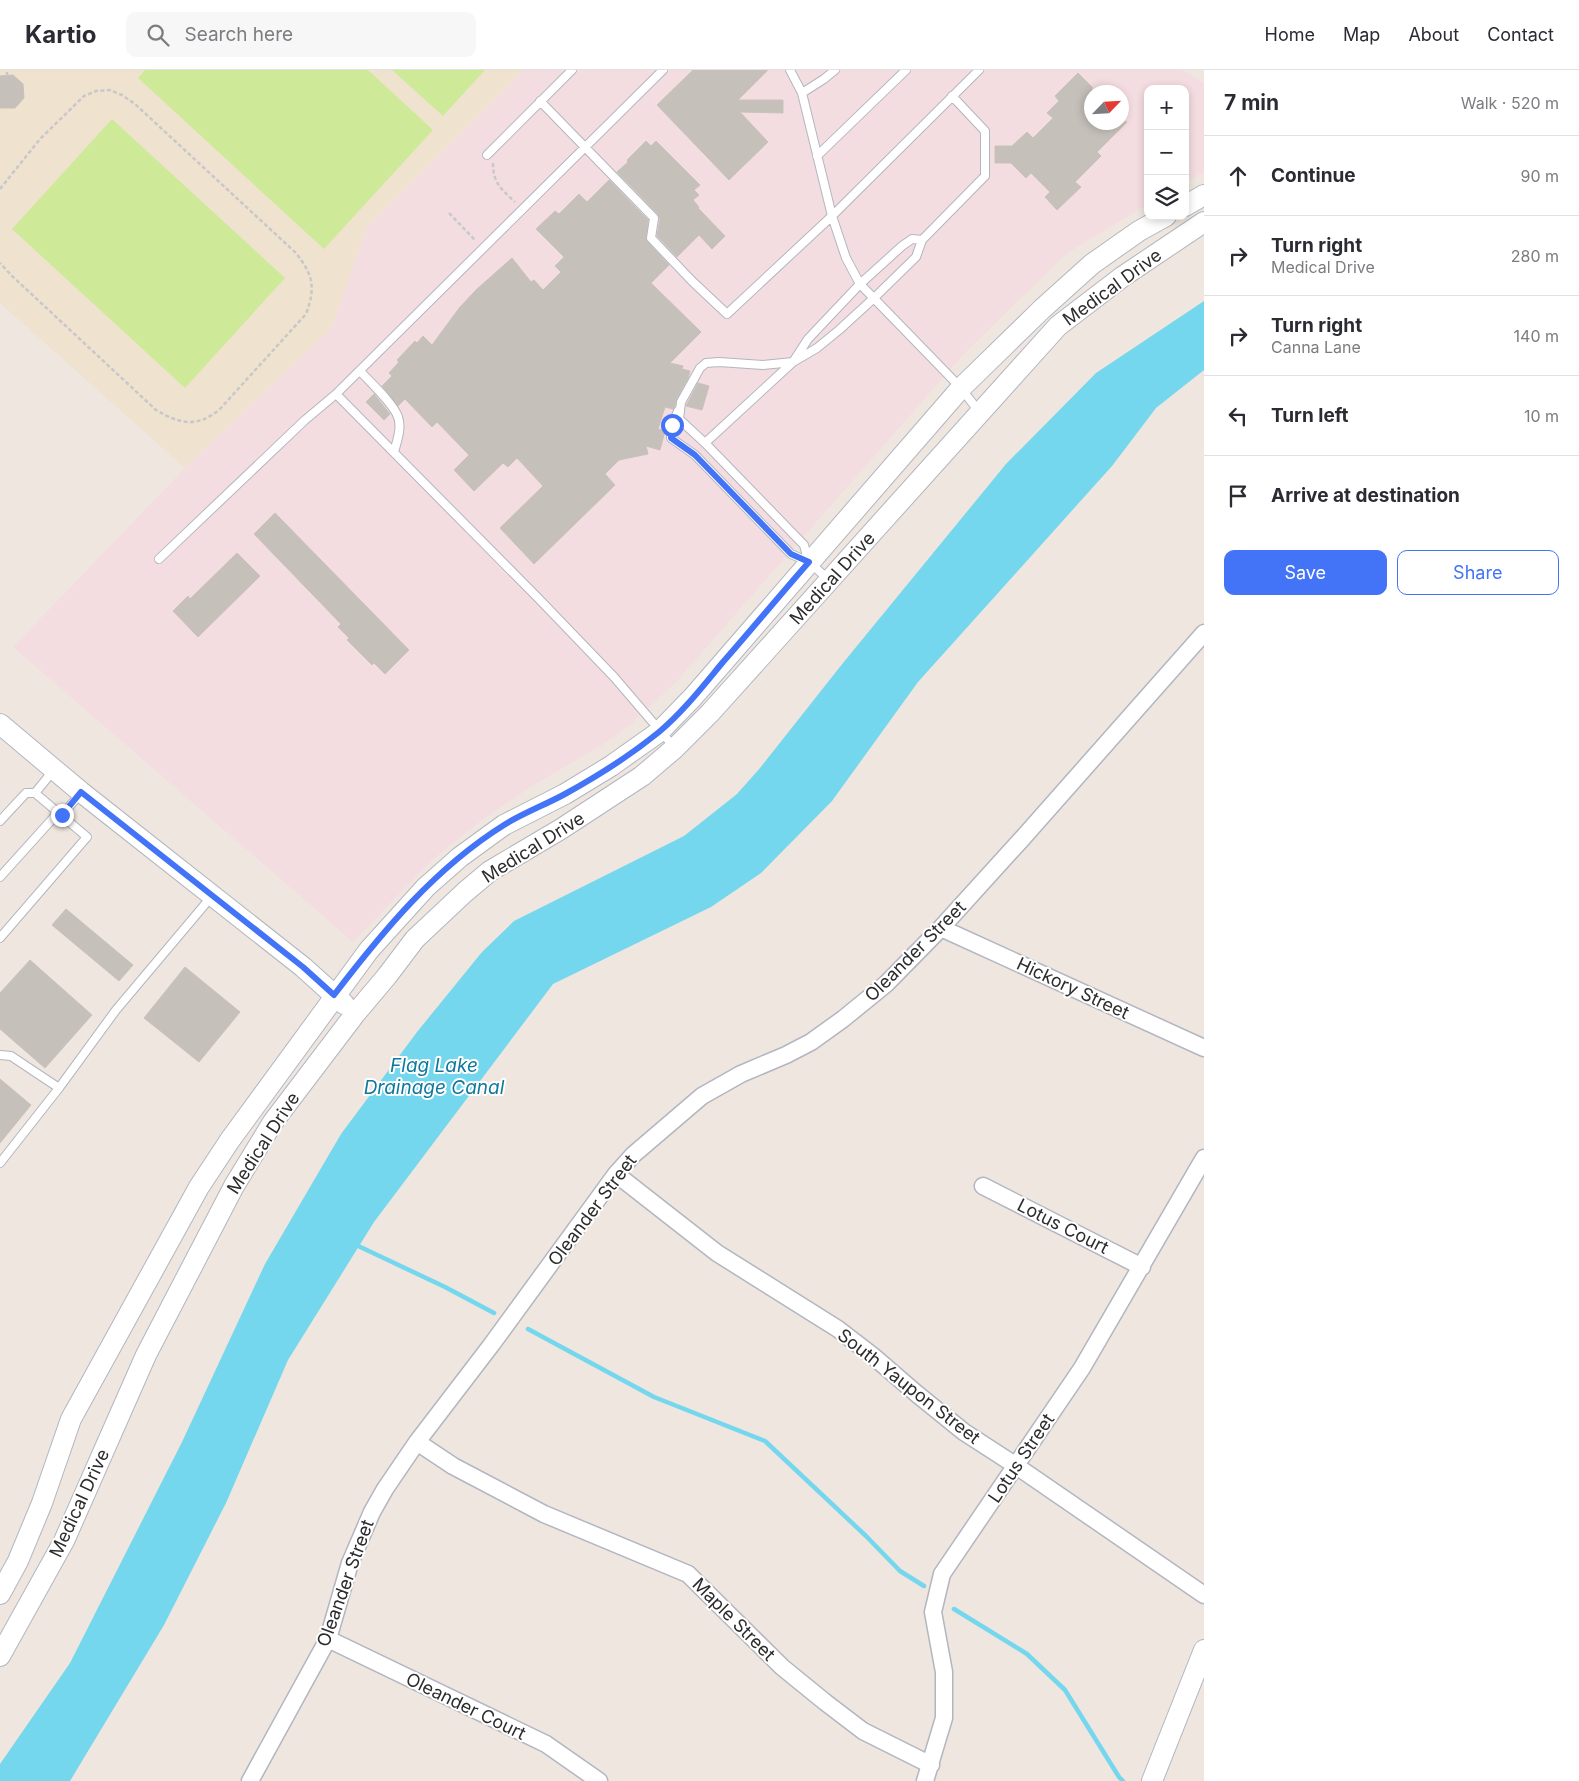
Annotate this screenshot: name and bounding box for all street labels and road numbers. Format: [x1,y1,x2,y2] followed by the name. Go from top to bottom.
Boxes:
[1059,244,1165,330] street label: Medical Drive
[785,528,879,628] street label: Medical Drive
[478,807,588,887] street label: Medical Drive
[860,896,970,1006] street label: Oleander Street
[1014,953,1133,1023] street label: Hickory Street
[222,1088,304,1198] street label: Medical Drive
[543,1150,641,1270] street label: Oleander Street
[1014,1194,1112,1258] street label: Lotus Court
[834,1324,984,1448] street label: South Yaupon Street
[984,1409,1059,1507] street label: Lotus Street
[45,1446,113,1560] street label: Medical Drive
[312,1516,378,1649] street label: Oleander Street
[688,1573,780,1665] street label: Maple Street
[403,1668,529,1744] street label: Oleander Court

